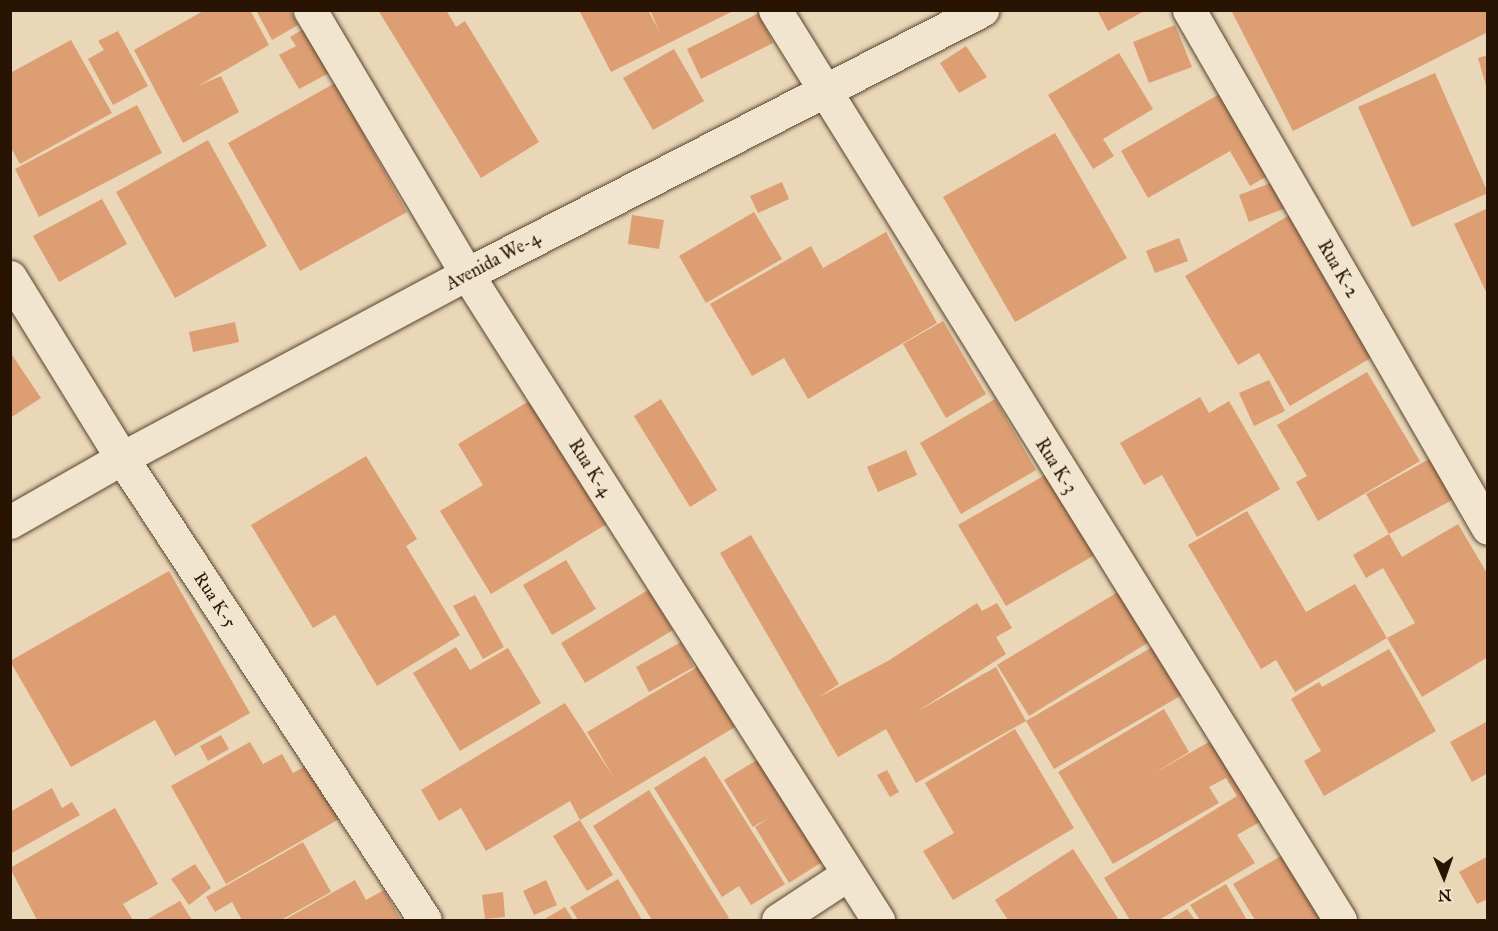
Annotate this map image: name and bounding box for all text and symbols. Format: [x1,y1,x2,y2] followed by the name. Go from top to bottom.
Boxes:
[442,227,544,295] street label: Avenida We-4
[1313,236,1363,302] street label: Rua K-2
[1031,434,1081,498] street label: Rua K-3
[564,435,616,501] street label: Rua K-4
[189,568,241,632] street label: Rua K-5
[1414,847,1474,907] north arrow
[1438,886,1452,905] text: N

